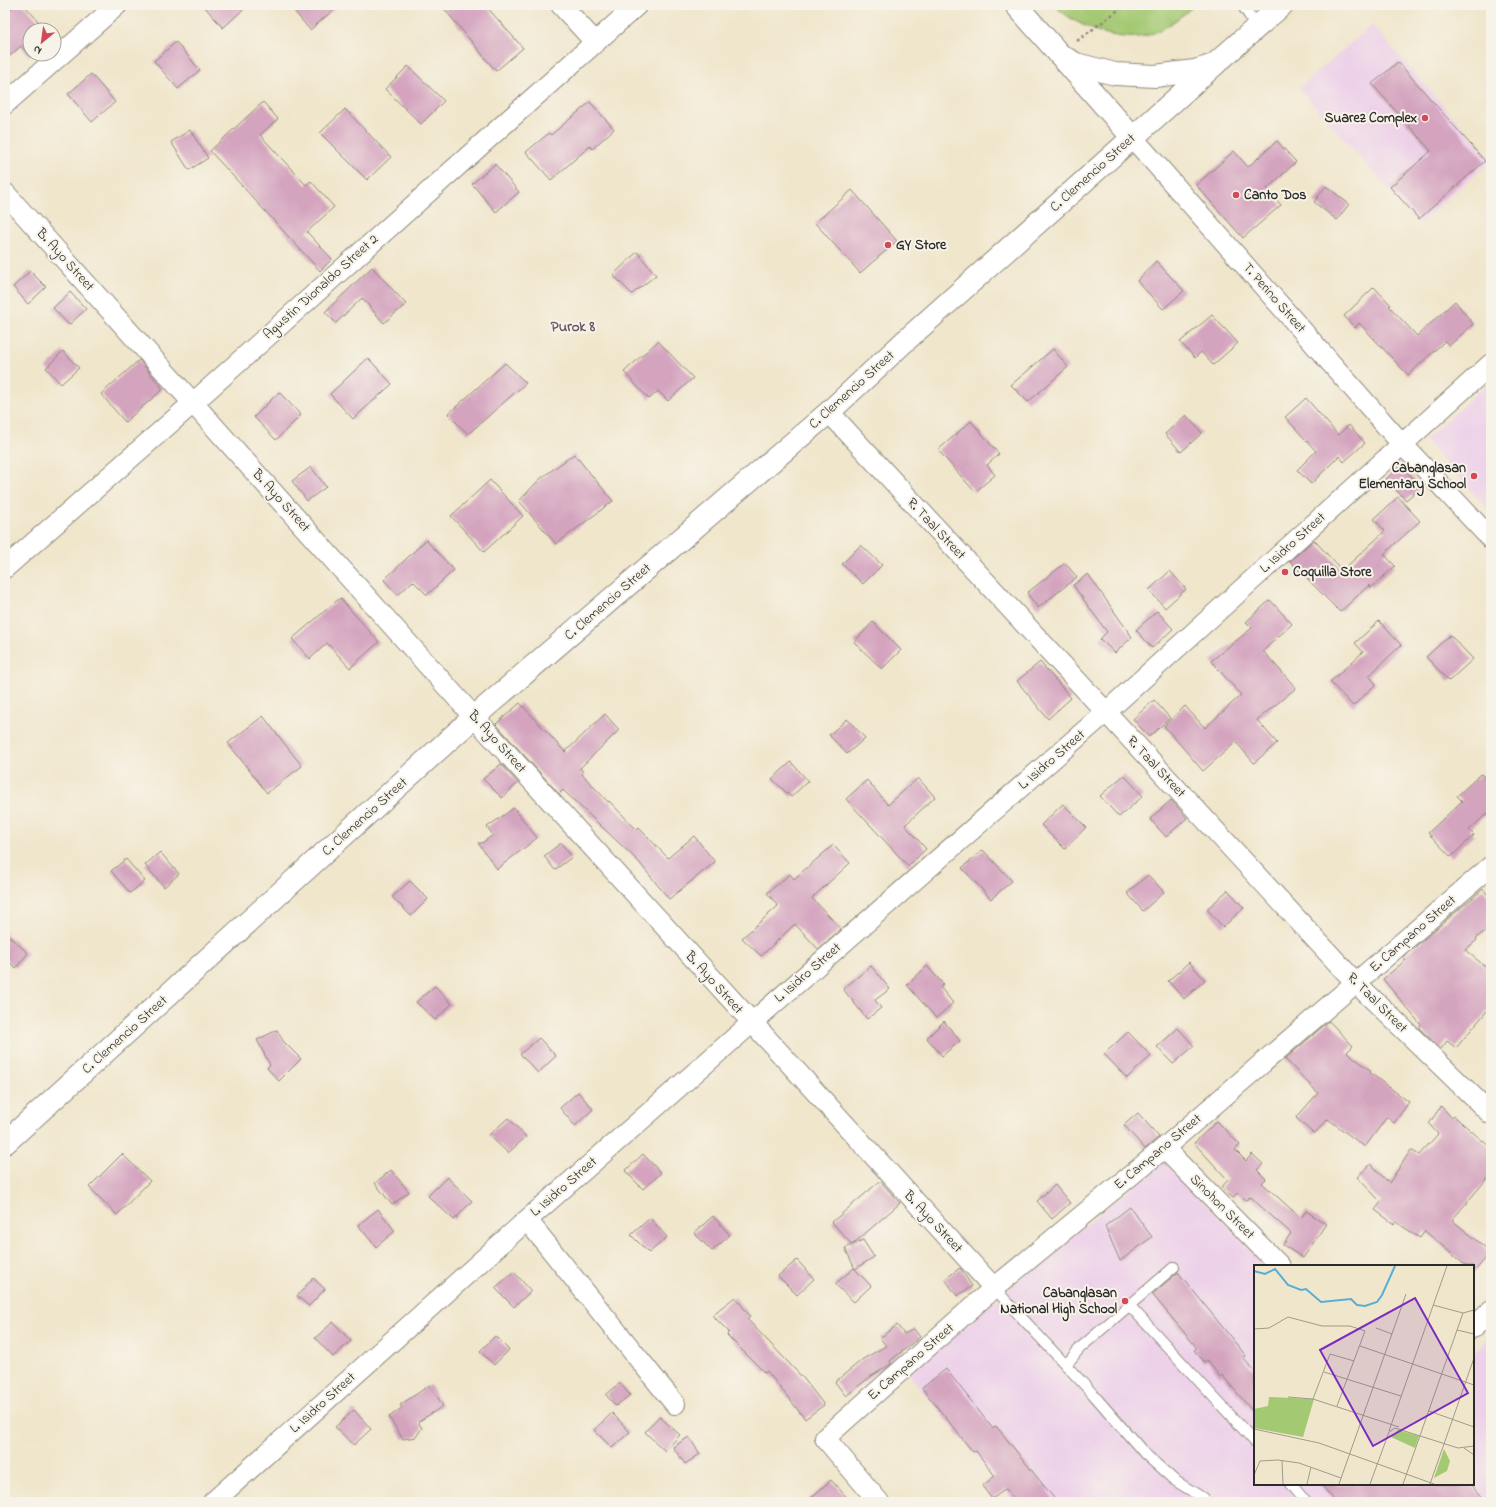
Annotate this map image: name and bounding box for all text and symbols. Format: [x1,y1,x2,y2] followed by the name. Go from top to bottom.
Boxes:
[22,22,62,62] north arrow
[31,41,45,59] text: N
[1325,108,1418,129] place label: Suarez Complex
[1420,113,1430,123] marker: Suarez Complex
[1045,128,1141,217] street label: C. Clemencio Street
[1244,185,1306,206] place label: Canto Dos
[1231,190,1241,200] marker: Canto Dos
[29,223,99,297] street label: B. Ayo Street
[259,229,384,345] street label: Agustin Dionaldo Street 2
[896,235,947,256] place label: GY Store
[883,240,893,250] marker: GY Store
[1237,258,1311,338] street label: T. Perino Street
[551,316,596,338] district label: Purok 8
[804,345,900,434] street label: C. Clemencio Street
[1359,458,1467,497] place label: Cabanglasan Elementary School
[245,464,315,538] street label: B. Ayo Street
[1469,471,1479,481] marker: Cabanglasan Elementary School
[902,493,971,565] street label: R. Taal Street
[1255,507,1331,578] street label: L. Isidro Street
[560,558,656,646] street label: C. Clemencio Street
[1293,562,1372,583] place label: Coquilla Store
[1280,567,1290,577] marker: Coquilla Store
[461,705,531,779] street label: B. Ayo Street
[1014,725,1090,795] street label: L. Isidro Street
[1122,731,1191,803] street label: R. Taal Street
[317,772,413,861] street label: C. Clemencio Street
[1365,890,1461,978] street label: E. Campano Street
[770,938,846,1008] street label: L. Isidro Street
[678,946,748,1020] street label: B. Ayo Street
[1342,968,1412,1038] street label: R. Taal Street
[77,990,173,1079] street label: C. Clemencio Street
[1109,1109,1207,1195] street label: E. Campano Street
[526,1152,602,1222] street label: L. Isidro Street
[1185,1170,1260,1245] street label: Sinohon Street
[897,1185,968,1259] street label: B. Ayo Street
[1254,1265,1474,1485] inset map
[1000,1283,1118,1322] place label: Cabanglasan National High School
[1120,1296,1130,1306] marker: Cabanglasan National High School
[863,1318,959,1406] street label: E. Campano Street
[285,1367,361,1438] street label: L. Isidro Street

